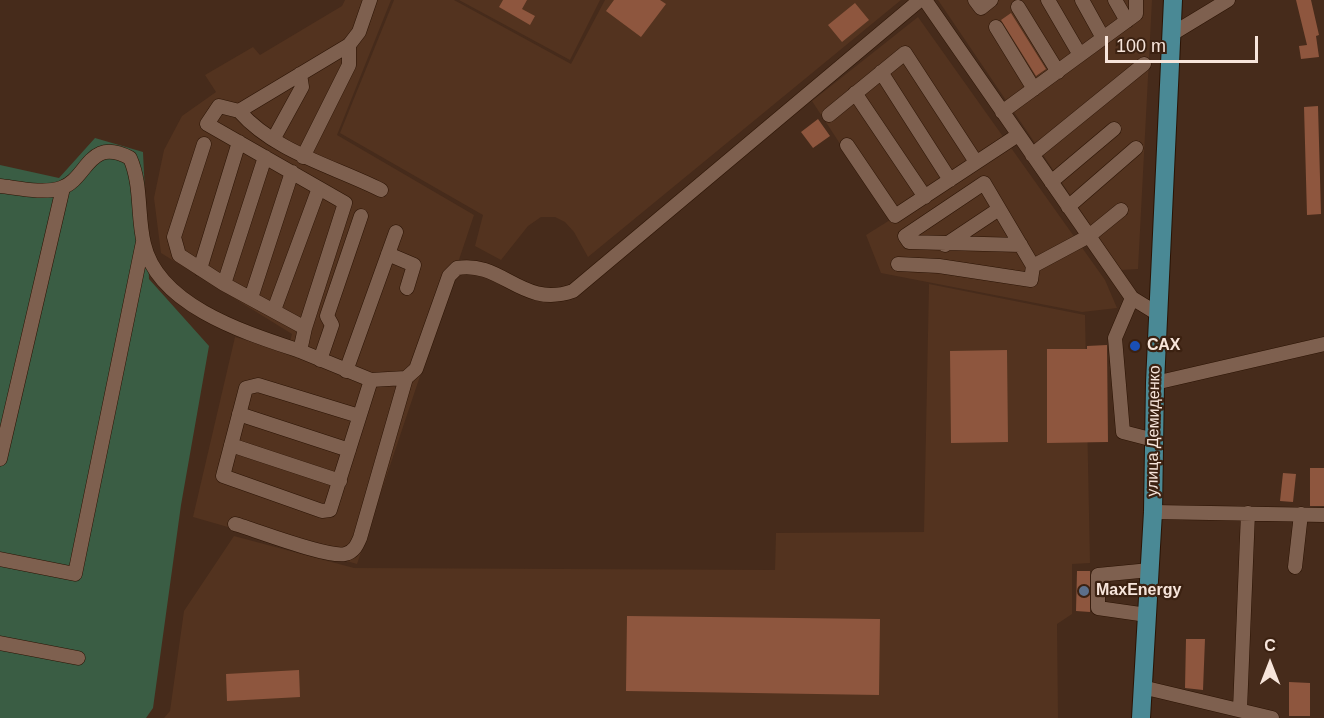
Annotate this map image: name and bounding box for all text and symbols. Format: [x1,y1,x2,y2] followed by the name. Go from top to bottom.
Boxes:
[1108,24,1261,62] scale bar
[1116,36,1166,56] text: 100 m
[1147,336,1180,356] place label: САХ
[1128,339,1142,353] marker: САХ
[1143,365,1165,497] street label: улица Демиденко
[1096,581,1181,601] place label: MaxEnergy
[1077,584,1091,598] marker: MaxEnergy
[1240,634,1300,694] north arrow
[1264,637,1276,654] text: С

